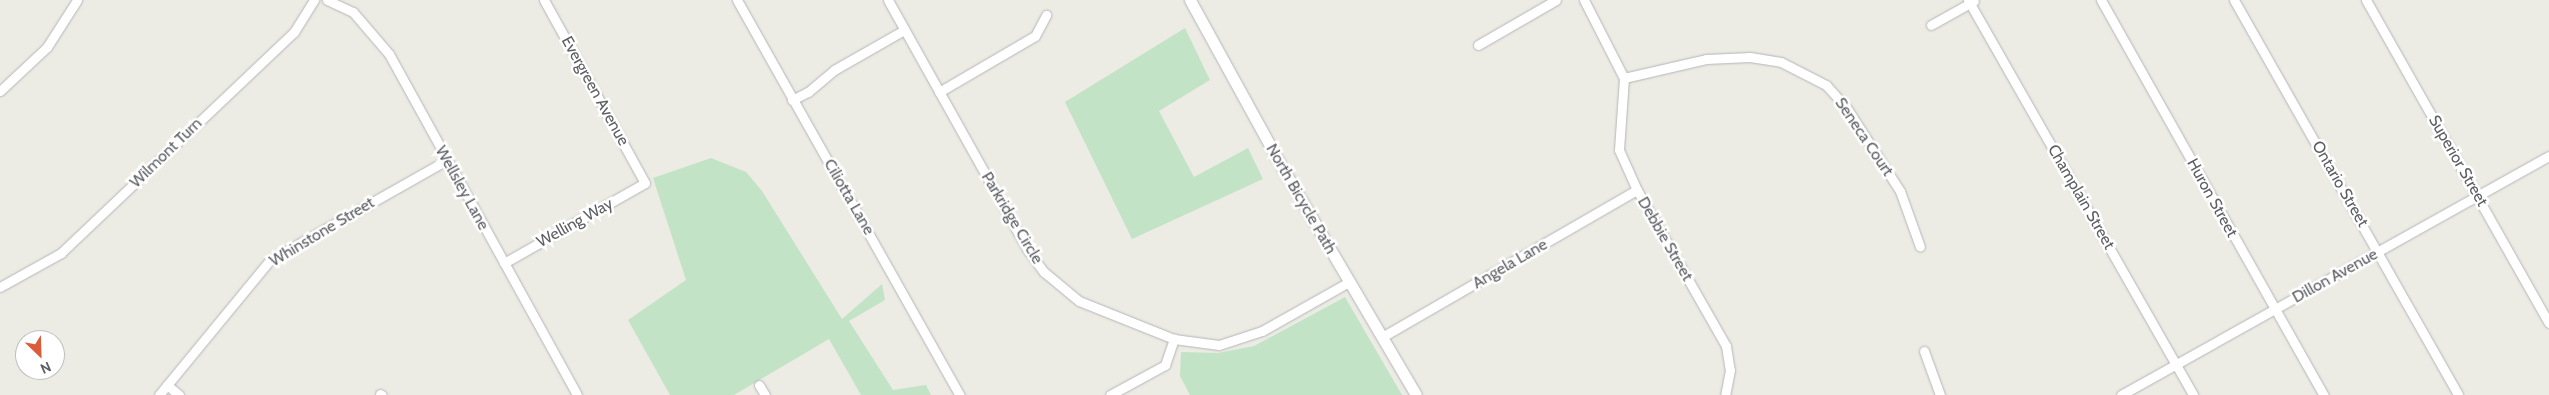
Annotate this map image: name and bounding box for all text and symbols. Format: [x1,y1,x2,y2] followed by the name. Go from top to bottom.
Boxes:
[557,33,633,149] street label: Evergreen Avenue
[1831,94,1897,180] street label: Seneca Court
[2424,112,2492,210] street label: Superior Street
[126,114,206,192] street label: Wilmont Turn
[2308,138,2372,230] street label: Ontario Street
[1262,141,1340,257] street label: North Bicycle Path
[2043,141,2119,253] street label: Champlain Street
[431,143,493,233] street label: Wellsley Lane
[2183,155,2241,241] street label: Huron Street
[820,156,878,238] street label: Ciliotta Lane
[977,169,1047,267] street label: Parkridge Circle
[266,193,378,271] street label: Whinstone Street
[534,194,616,252] street label: Welling Way
[1633,194,1697,284] street label: Debbie Street
[1469,235,1551,293] street label: Angela Lane
[2289,245,2381,307] street label: Dillon Avenue
[15,330,65,380] north arrow
[38,358,54,378] text: N

